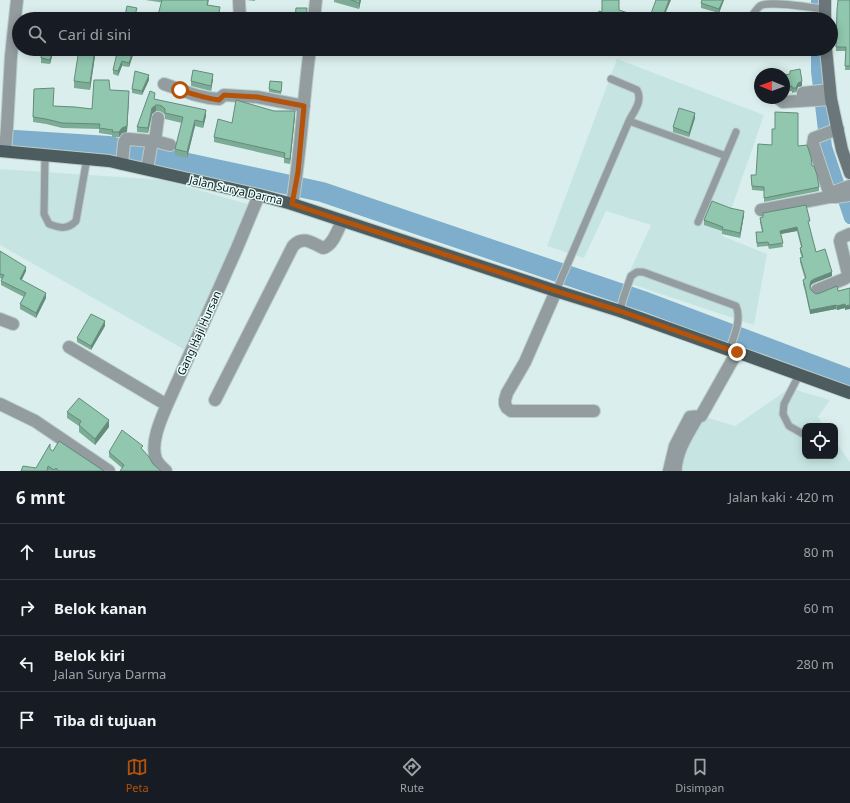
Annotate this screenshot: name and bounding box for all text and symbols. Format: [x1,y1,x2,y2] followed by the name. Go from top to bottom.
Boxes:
[12,12,838,56] search box
[26,23,48,45] icon: search
[58,24,131,44] text: Cari di sini
[754,68,790,104] north arrow
[171,81,189,99] route start
[187,171,284,208] street label: Jalan Surya Darma
[173,288,224,378] street label: Gang Haji Hursan
[728,343,746,361] route end
[802,423,838,459] map controls
[802,423,838,459] button: locate
[16,486,65,509] text: 6 mnt
[728,488,834,506] text: Jalan kaki · 420 m
[16,541,38,563] icon: ahead
[54,542,96,562] text: Lurus
[804,543,834,561] text: 80 m
[16,597,38,619] icon: right
[54,598,147,618] text: Belok kanan
[804,599,834,617] text: 60 m
[54,645,125,665] text: Belok kiri
[16,653,38,675] icon: left
[796,655,834,673] text: 280 m
[54,665,166,683] text: Jalan Surya Darma
[16,709,38,731] icon: arrive
[54,710,157,730] text: Tiba di tujuan
[126,756,149,795] tab: Peta
[400,756,424,795] tab: Rute
[675,756,724,795] tab: Disimpan

